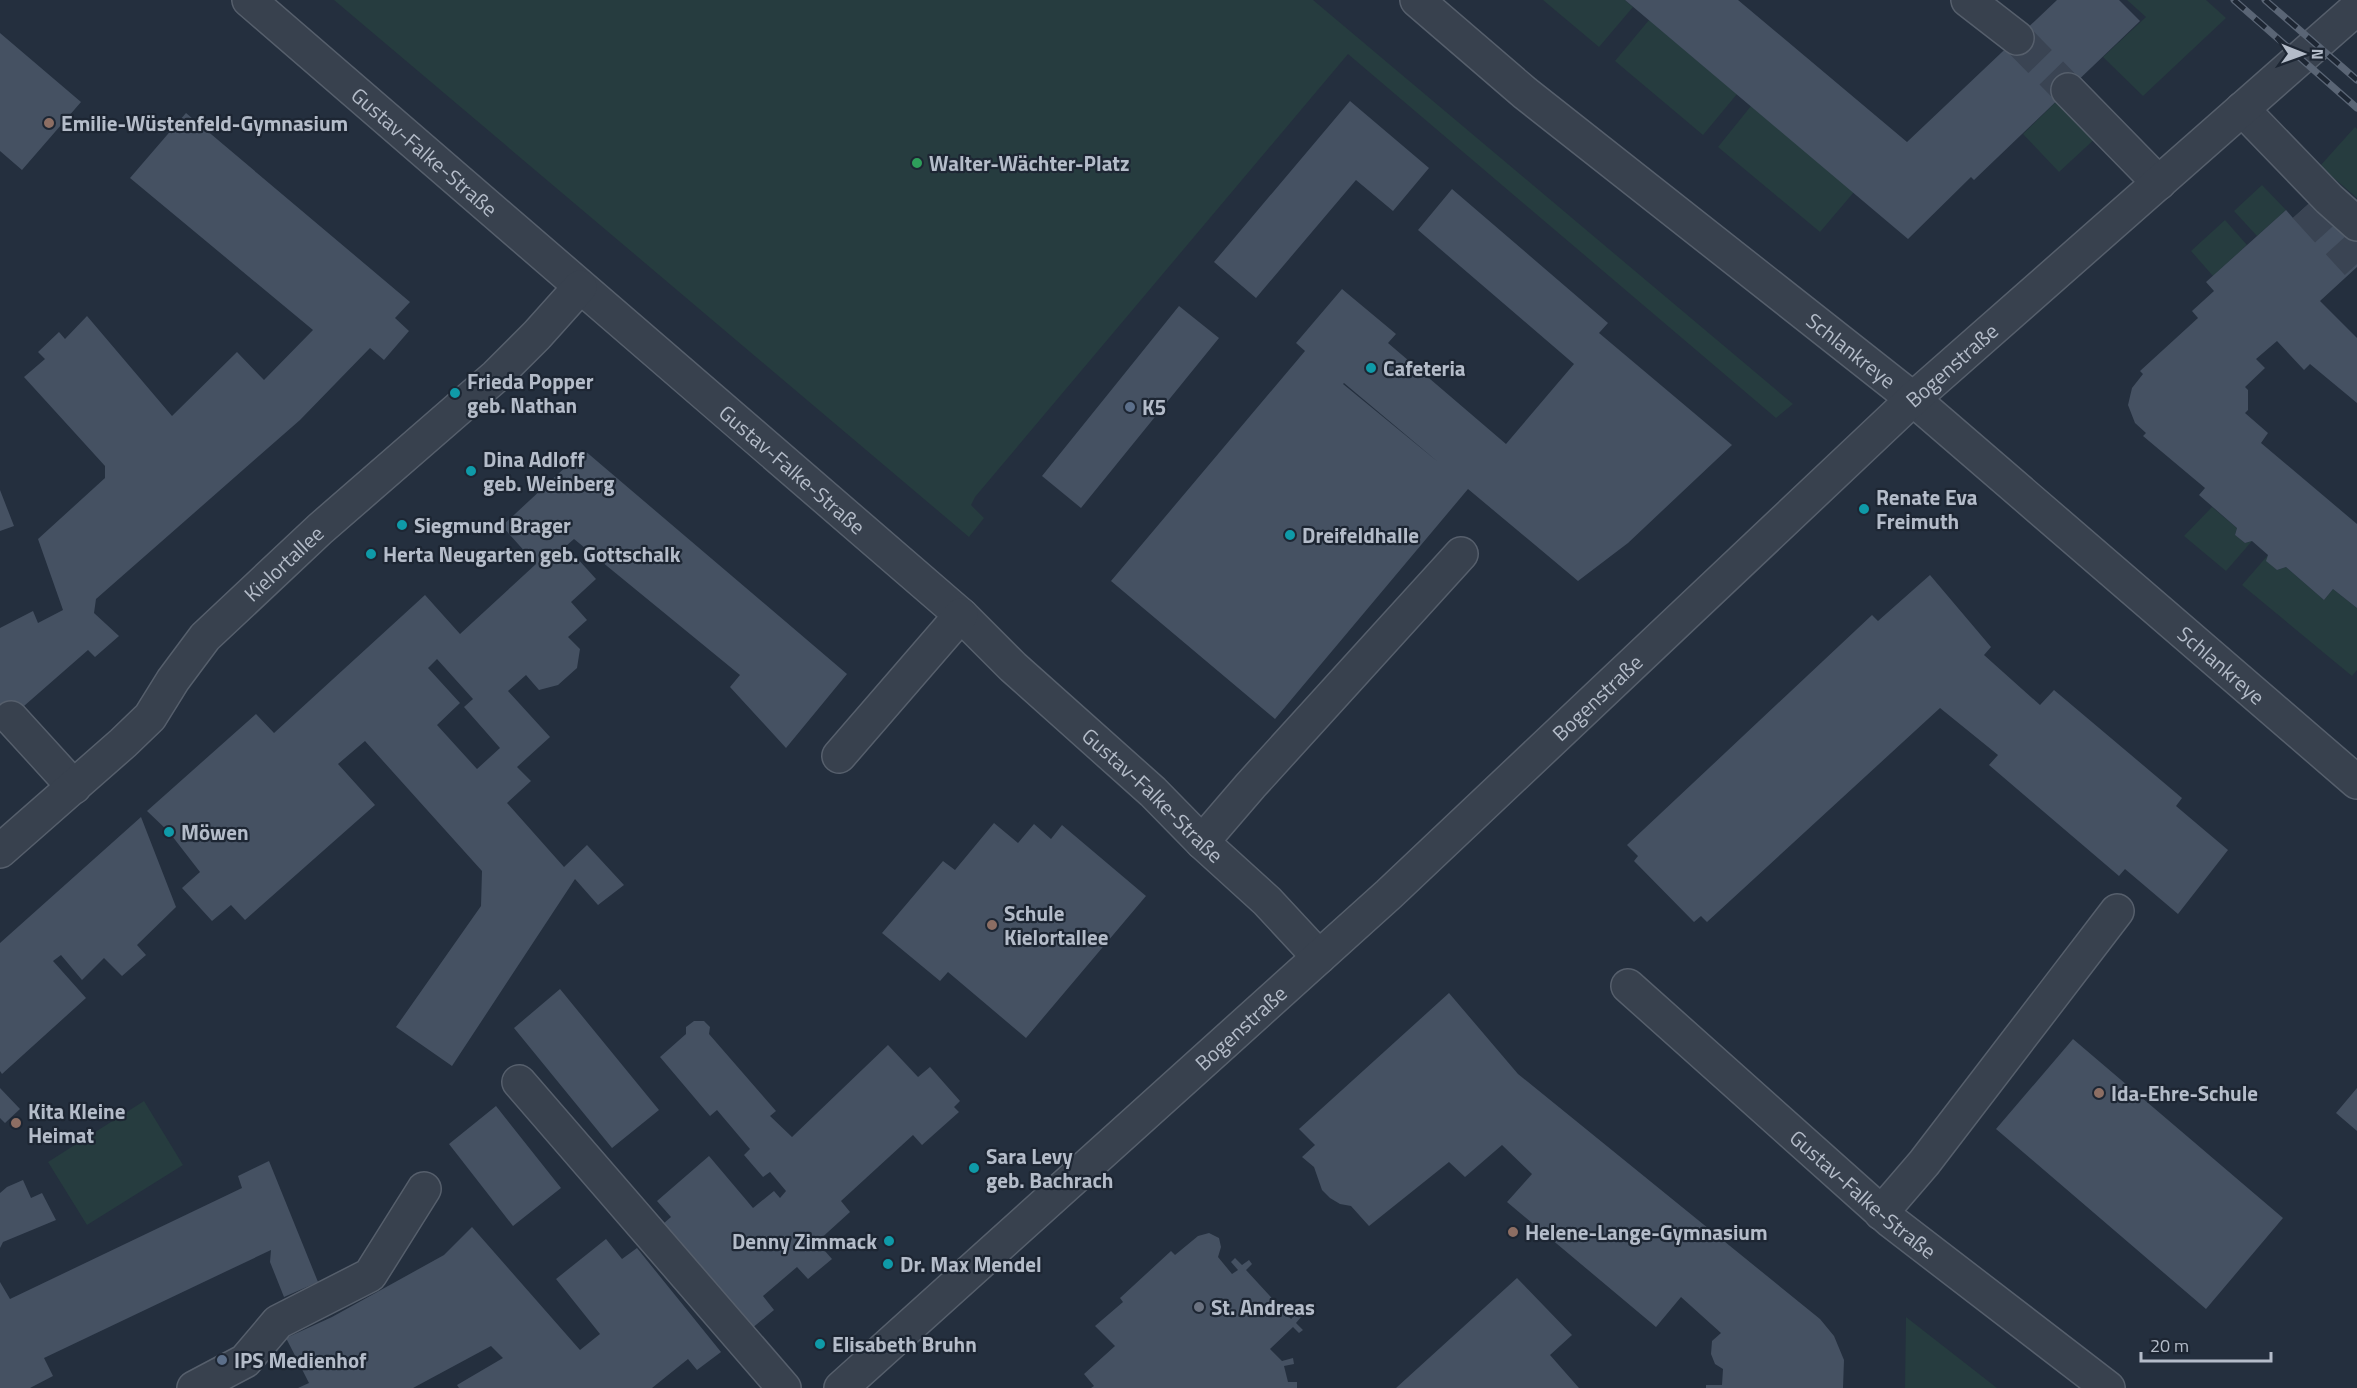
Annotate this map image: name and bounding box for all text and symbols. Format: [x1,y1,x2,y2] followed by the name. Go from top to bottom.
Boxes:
[2273,24,2333,84] north arrow
[2306,49,2330,60] text: N
[344,79,505,224] street label: Gustav-Falke-Straße
[61,107,348,139] place label: Emilie-Wüstenfeld-Gymnasium
[42,116,56,130] marker: Emilie-Wüstenfeld-Gymnasium
[929,147,1130,179] place label: Walter-Wächter-Platz
[910,156,924,170] marker: Walter-Wächter-Platz
[1799,305,1903,396] street label: Schlankreye
[1898,315,2005,415] street label: Bogenstraße
[1383,352,1466,384] place label: Cafeteria
[1364,361,1378,375] marker: Cafeteria
[467,365,594,421] place label: Frieda Popper geb. Nathan
[448,386,462,400] marker: Frieda Popper geb. Nathan
[1142,391,1166,423] place label: K5
[712,397,873,542] street label: Gustav-Falke-Straße
[1123,400,1137,414] marker: K5
[483,443,614,499] place label: Dina Adloff geb. Weinberg
[464,464,478,478] marker: Dina Adloff geb. Weinberg
[1876,481,1978,537] place label: Renate Eva Freimuth
[1857,502,1871,516] marker: Renate Eva Freimuth
[414,509,571,541] place label: Siegmund Brager
[236,518,331,609] street label: Kielortallee
[395,518,409,532] marker: Siegmund Brager
[1302,519,1419,551] place label: Dreifeldhalle
[1283,528,1297,542] marker: Dreifeldhalle
[383,538,681,570] place label: Herta Neugarten geb. Gottschalk
[364,547,378,561] marker: Herta Neugarten geb. Gottschalk
[2171,618,2272,712] street label: Schlankreye
[1545,647,1650,748] street label: Bogenstraße
[1075,720,1231,870] street label: Gustav-Falke-Straße
[181,816,249,848] place label: Möwen
[162,825,176,839] marker: Möwen
[1004,897,1108,953] place label: Schule Kielortallee
[985,918,999,932] marker: Schule Kielortallee
[1187,978,1294,1078] street label: Bogenstraße
[2111,1077,2258,1109] place label: Ida-Ehre-Schule
[2092,1086,2106,1100] marker: Ida-Ehre-Schule
[28,1095,125,1151] place label: Kita Kleine Heimat
[9,1116,23,1130] marker: Kita Kleine Heimat
[1783,1122,1943,1266] street label: Gustav-Falke-Straße
[986,1140,1113,1196] place label: Sara Levy geb. Bachrach
[967,1161,981,1175] marker: Sara Levy geb. Bachrach
[1525,1216,1768,1248] place label: Helene-Lange-Gymnasium
[732,1225,877,1257] place label: Denny Zimmack
[1506,1225,1520,1239] marker: Helene-Lange-Gymnasium
[882,1234,896,1248] marker: Denny Zimmack
[900,1248,1042,1280] place label: Dr. Max Mendel
[881,1257,895,1271] marker: Dr. Max Mendel
[1211,1291,1315,1323] place label: St. Andreas
[1192,1300,1206,1314] marker: St. Andreas
[2141,1325,2272,1363] scale bar
[832,1328,977,1360] place label: Elisabeth Bruhn
[2150,1332,2189,1359] text: 20 m
[813,1337,827,1351] marker: Elisabeth Bruhn
[234,1344,367,1376] place label: IPS Medienhof
[215,1353,229,1367] marker: IPS Medienhof

